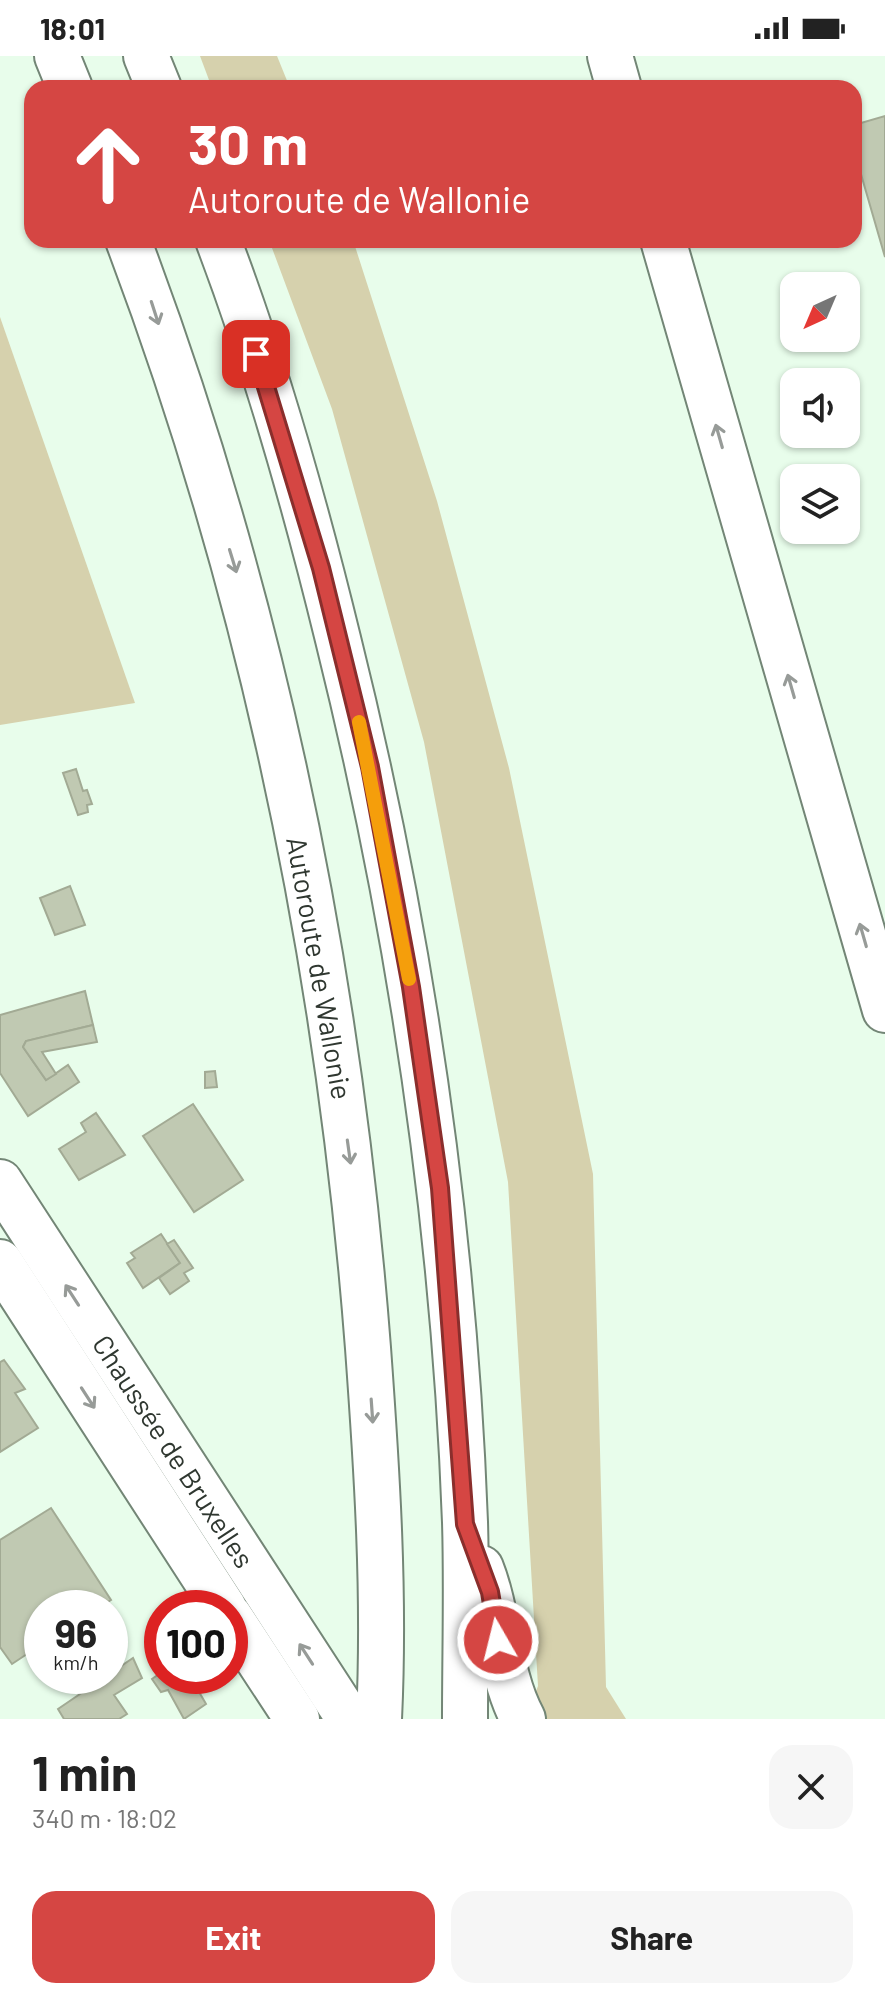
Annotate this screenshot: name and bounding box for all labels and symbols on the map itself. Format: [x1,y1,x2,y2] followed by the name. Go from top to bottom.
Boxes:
[780,272,860,352] north arrow
[149,300,164,325] one-way arrow
[222,320,290,388] pin
[711,423,726,449] one-way arrow
[226,548,241,574] one-way arrow
[783,673,798,699] one-way arrow
[280,834,360,1102] street label: Autoroute de Wallonie
[855,923,870,949] one-way arrow
[342,1138,357,1165] one-way arrow
[64,1285,81,1307] one-way arrow
[86,1328,262,1574] street label: Chaussée de Bruxelles
[80,1387,97,1409] one-way arrow
[365,1397,380,1424] one-way arrow
[144,1590,248,1694] speed limit sign: 100
[456,1598,540,1682] position arrow
[298,1643,315,1665] one-way arrow

